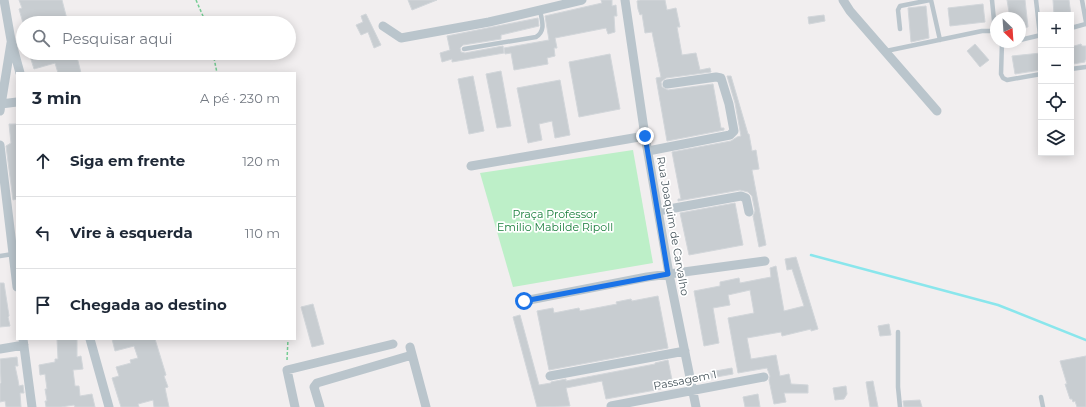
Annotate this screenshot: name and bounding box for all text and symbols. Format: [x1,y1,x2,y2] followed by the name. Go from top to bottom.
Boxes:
[990,12,1026,48] north arrow
[1038,12,1074,156] map controls
[1038,12,1074,48] button: +
[16,16,296,60] search box
[30,27,52,49] icon: search
[62,29,173,48] text: Pesquisar aqui
[1038,48,1074,84] button: −
[1038,84,1074,120] button: locate
[32,88,82,108] text: 3 min
[200,90,280,106] text: A pé · 230 m
[1038,120,1074,156] button: layers
[636,127,654,145] route end
[32,150,54,172] icon: ahead
[70,151,185,170] text: Siga em frente
[242,153,280,169] text: 120 m
[654,155,692,297] street label: Rua Joaquim de Carvalho
[497,207,613,234] park label: Praça Professor Emilio Mabilde Ripoll
[32,222,54,244] icon: left
[70,223,193,242] text: Vire à esquerda
[245,225,280,241] text: 110 m
[515,292,533,310] route start
[32,294,54,316] icon: arrive
[70,295,227,314] text: Chegada ao destino
[652,367,718,393] street label: Passagem 1

